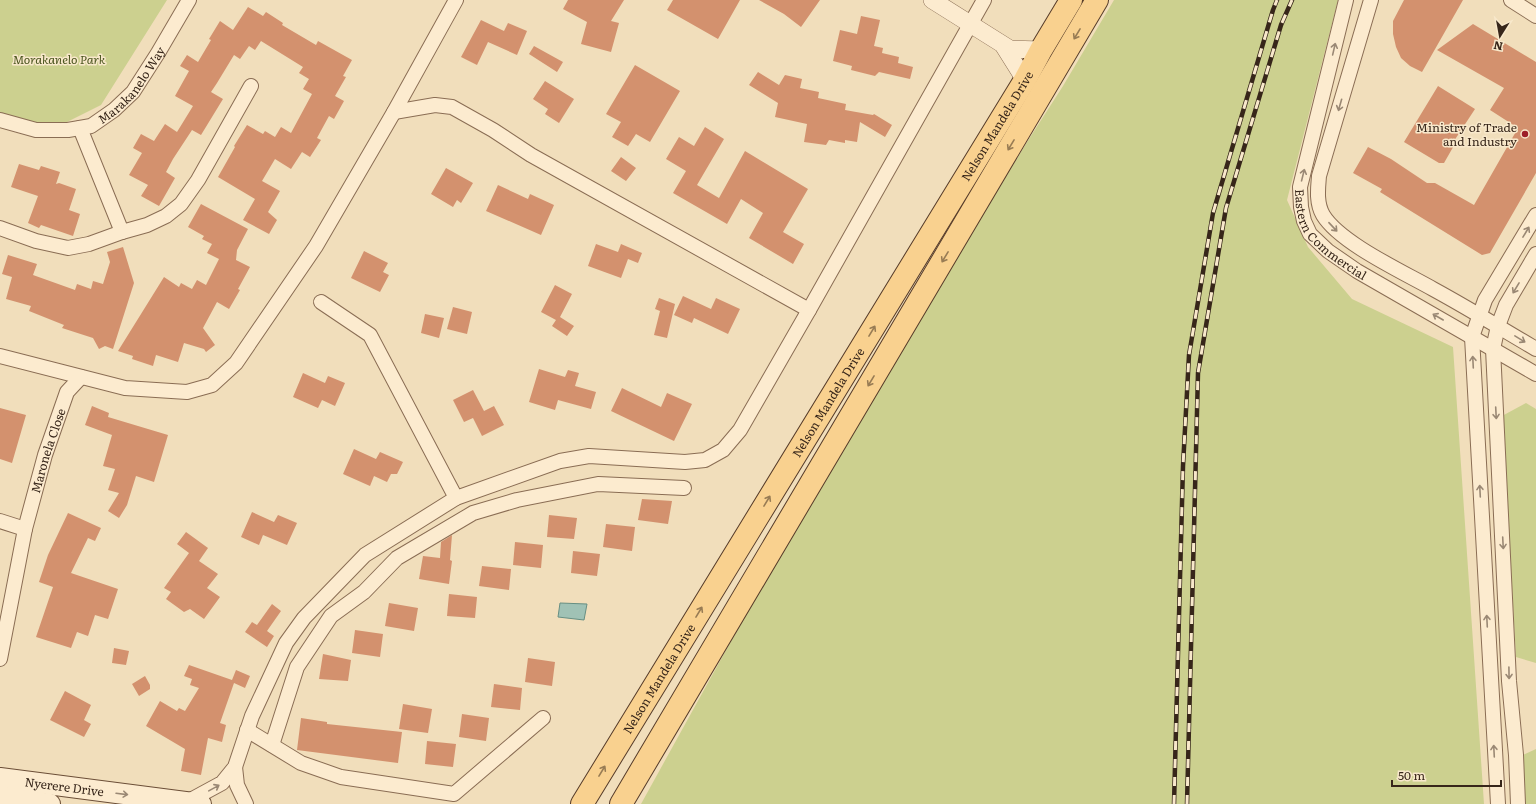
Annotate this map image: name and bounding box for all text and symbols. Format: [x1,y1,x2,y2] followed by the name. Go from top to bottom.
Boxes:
[1480,16,1520,56] north arrow
[1073,28,1081,40] one-way arrow
[1492,38,1504,56] text: N
[94,43,169,128] street label: Marakanelo Way
[1330,43,1338,56] one-way arrow
[13,50,106,68] park label: Morakanelo Park
[956,68,1037,184] street label: Nelson Mandela Drive
[1336,98,1343,111] one-way arrow
[1416,118,1517,150] place label: Ministry of Trade and Industry
[1520,129,1530,139] marker: Ministry of Trade and Industry
[1007,139,1015,150] one-way arrow
[1300,169,1307,182] one-way arrow
[1291,189,1370,284] street label: Eastern Commercial
[1328,222,1338,232] one-way arrow
[1522,226,1530,238] one-way arrow
[940,251,948,263] one-way arrow
[1512,282,1520,294] one-way arrow
[1432,313,1444,321] one-way arrow
[868,325,876,337] one-way arrow
[1514,335,1525,343] one-way arrow
[787,344,868,461] street label: Nelson Mandela Drive
[1469,356,1477,369] one-way arrow
[867,375,875,387] one-way arrow
[26,406,70,495] street label: Maronela Close
[1493,406,1500,419] one-way arrow
[1477,485,1484,498] one-way arrow
[763,496,771,507] one-way arrow
[1499,536,1507,549] one-way arrow
[696,606,704,618] one-way arrow
[1484,615,1491,628] one-way arrow
[618,620,699,737] street label: Nelson Mandela Drive
[1505,666,1513,679] one-way arrow
[1491,745,1498,758] one-way arrow
[1392,762,1501,788] scale bar
[598,766,606,777] one-way arrow
[1398,766,1425,784] text: 50 m
[24,772,105,800] street label: Nyerere Drive
[207,783,219,791] one-way arrow
[115,790,128,798] one-way arrow

